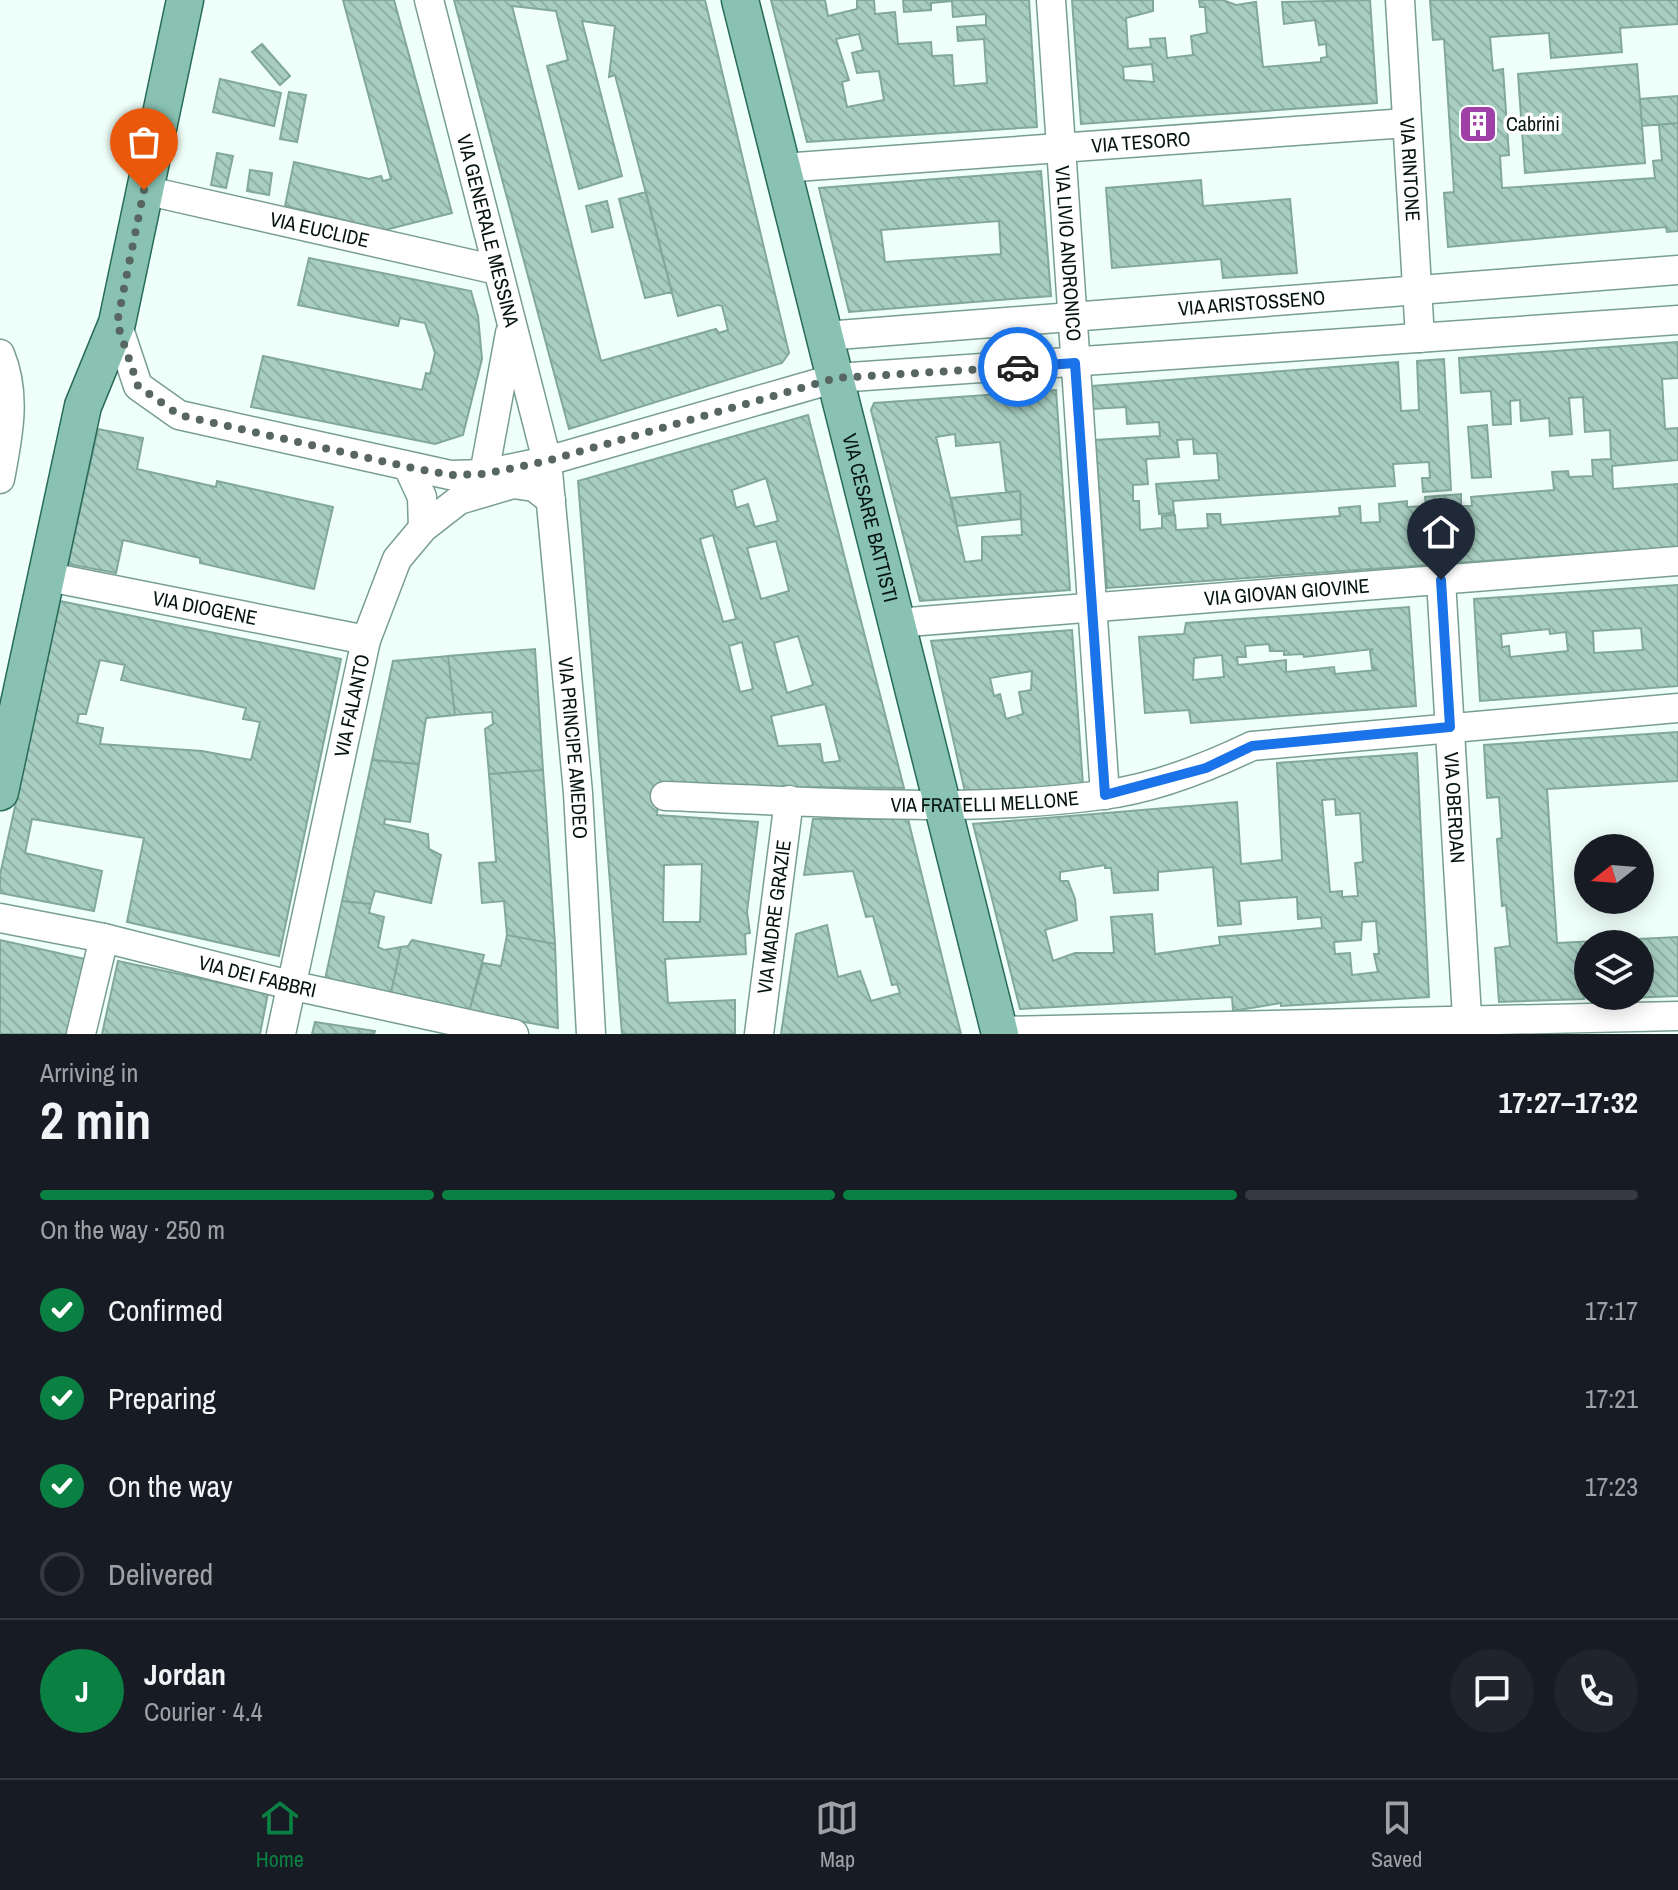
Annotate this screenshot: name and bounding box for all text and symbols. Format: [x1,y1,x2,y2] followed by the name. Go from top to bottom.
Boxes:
[1457,103,1499,145] building icon: Cabrini
[110,108,178,190] pin
[1506,110,1560,137] place label: Cabrini
[1394,117,1427,222] street label: VIA RINTONE
[122,120,166,164] icon: bag
[1091,125,1191,159] street label: VIA TESORO
[451,131,526,330] street label: VIA GENERALE MESSINA
[1049,165,1088,342] street label: VIA LIVIO ANDRONICO
[267,205,372,254] street label: VIA EUCLIDE
[1177,283,1326,322] street label: VIA ARISTOSSENO
[978,327,1058,407] courier
[996,345,1040,389] icon: car
[837,431,905,605] street label: VIA CESARE BATTISTI
[1407,498,1475,580] pin
[1419,510,1463,554] icon: home
[1203,572,1370,612] street label: VIA GIOVAN GIOVINE
[150,584,259,631] street label: VIA DIOGENE
[327,651,376,759] street label: VIA FALANTO
[552,656,594,840] street label: VIA PRINCIPE AMEDEO
[1438,751,1472,864] street label: VIA OBERDAN
[890,784,1080,818] street label: VIA FRATELLI MELLONE
[1574,834,1654,914] north arrow
[1574,834,1654,1010] map controls
[750,838,797,996] street label: VIA MADRE GRAZIE
[1574,930,1654,1010] button: layers
[196,948,319,1003] street label: VIA DEI FABBRI
[40,1055,138,1090] text: Arriving in
[1499,1082,1638,1122] text: 17:27–17:32
[40,1085,151,1155] text: 2 min
[40,1212,225,1247] text: On the way · 250 m
[40,1288,84,1332] icon: check
[108,1290,223,1330] text: Confirmed
[1585,1293,1638,1328] text: 17:17
[40,1376,84,1420] icon: check
[108,1378,216,1418] text: Preparing
[1585,1381,1638,1416] text: 17:21
[40,1464,84,1508] icon: check
[108,1466,232,1506] text: On the way
[1585,1469,1638,1504] text: 17:23
[108,1554,213,1594] text: Delivered
[1450,1649,1534,1733] button: chat
[1554,1649,1638,1733] button: phone
[144,1654,226,1694] text: Jordan
[75,1671,89,1711] text: J
[144,1694,263,1729] text: Courier · 4.4
[256,1796,304,1874] tab: Home
[815,1796,859,1874] tab: Map
[1371,1796,1422,1874] tab: Saved

